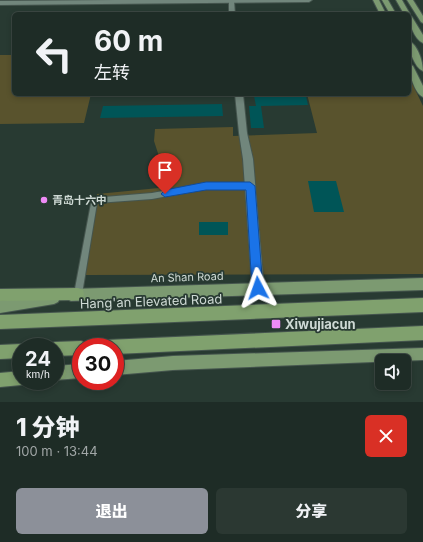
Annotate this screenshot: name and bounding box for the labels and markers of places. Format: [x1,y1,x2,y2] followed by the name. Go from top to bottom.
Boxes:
[148,153,182,194] pin
[52,193,107,207] place label: 青岛十六中
[39,195,49,205] marker: 青岛十六中
[285,316,356,332] place label: Xiwujiacun
[270,318,282,330] marker: Xiwujiacun

